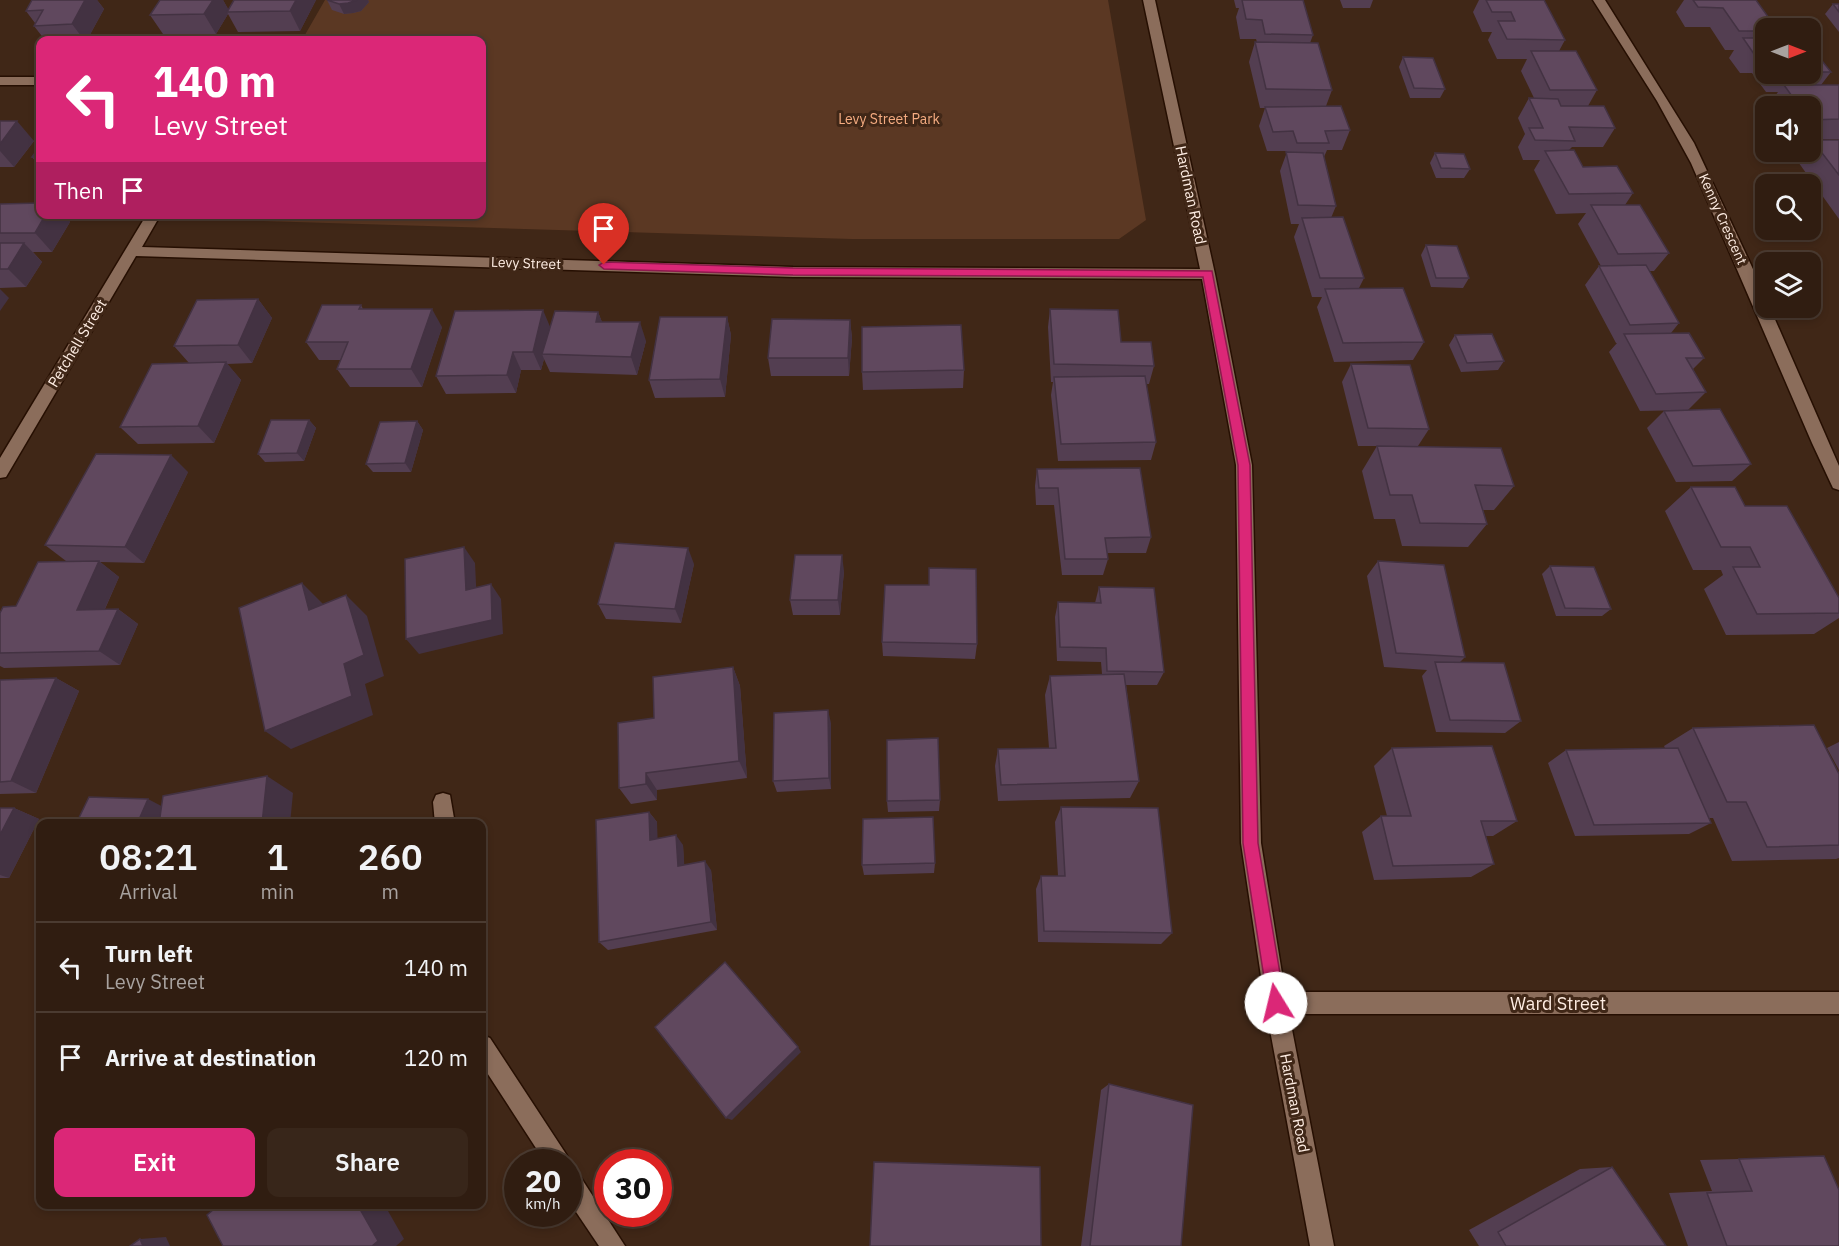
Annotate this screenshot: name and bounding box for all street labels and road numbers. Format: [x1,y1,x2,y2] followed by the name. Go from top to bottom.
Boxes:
[1171,144,1211,246] street label: Hardman Road
[1695,171,1751,268] street label: Kenny Crescent
[491,253,561,273] street label: Levy Street
[43,296,111,390] street label: Petchell Street
[1510,992,1606,1015] street label: Ward Street
[1276,1052,1314,1154] street label: Hardman Road

